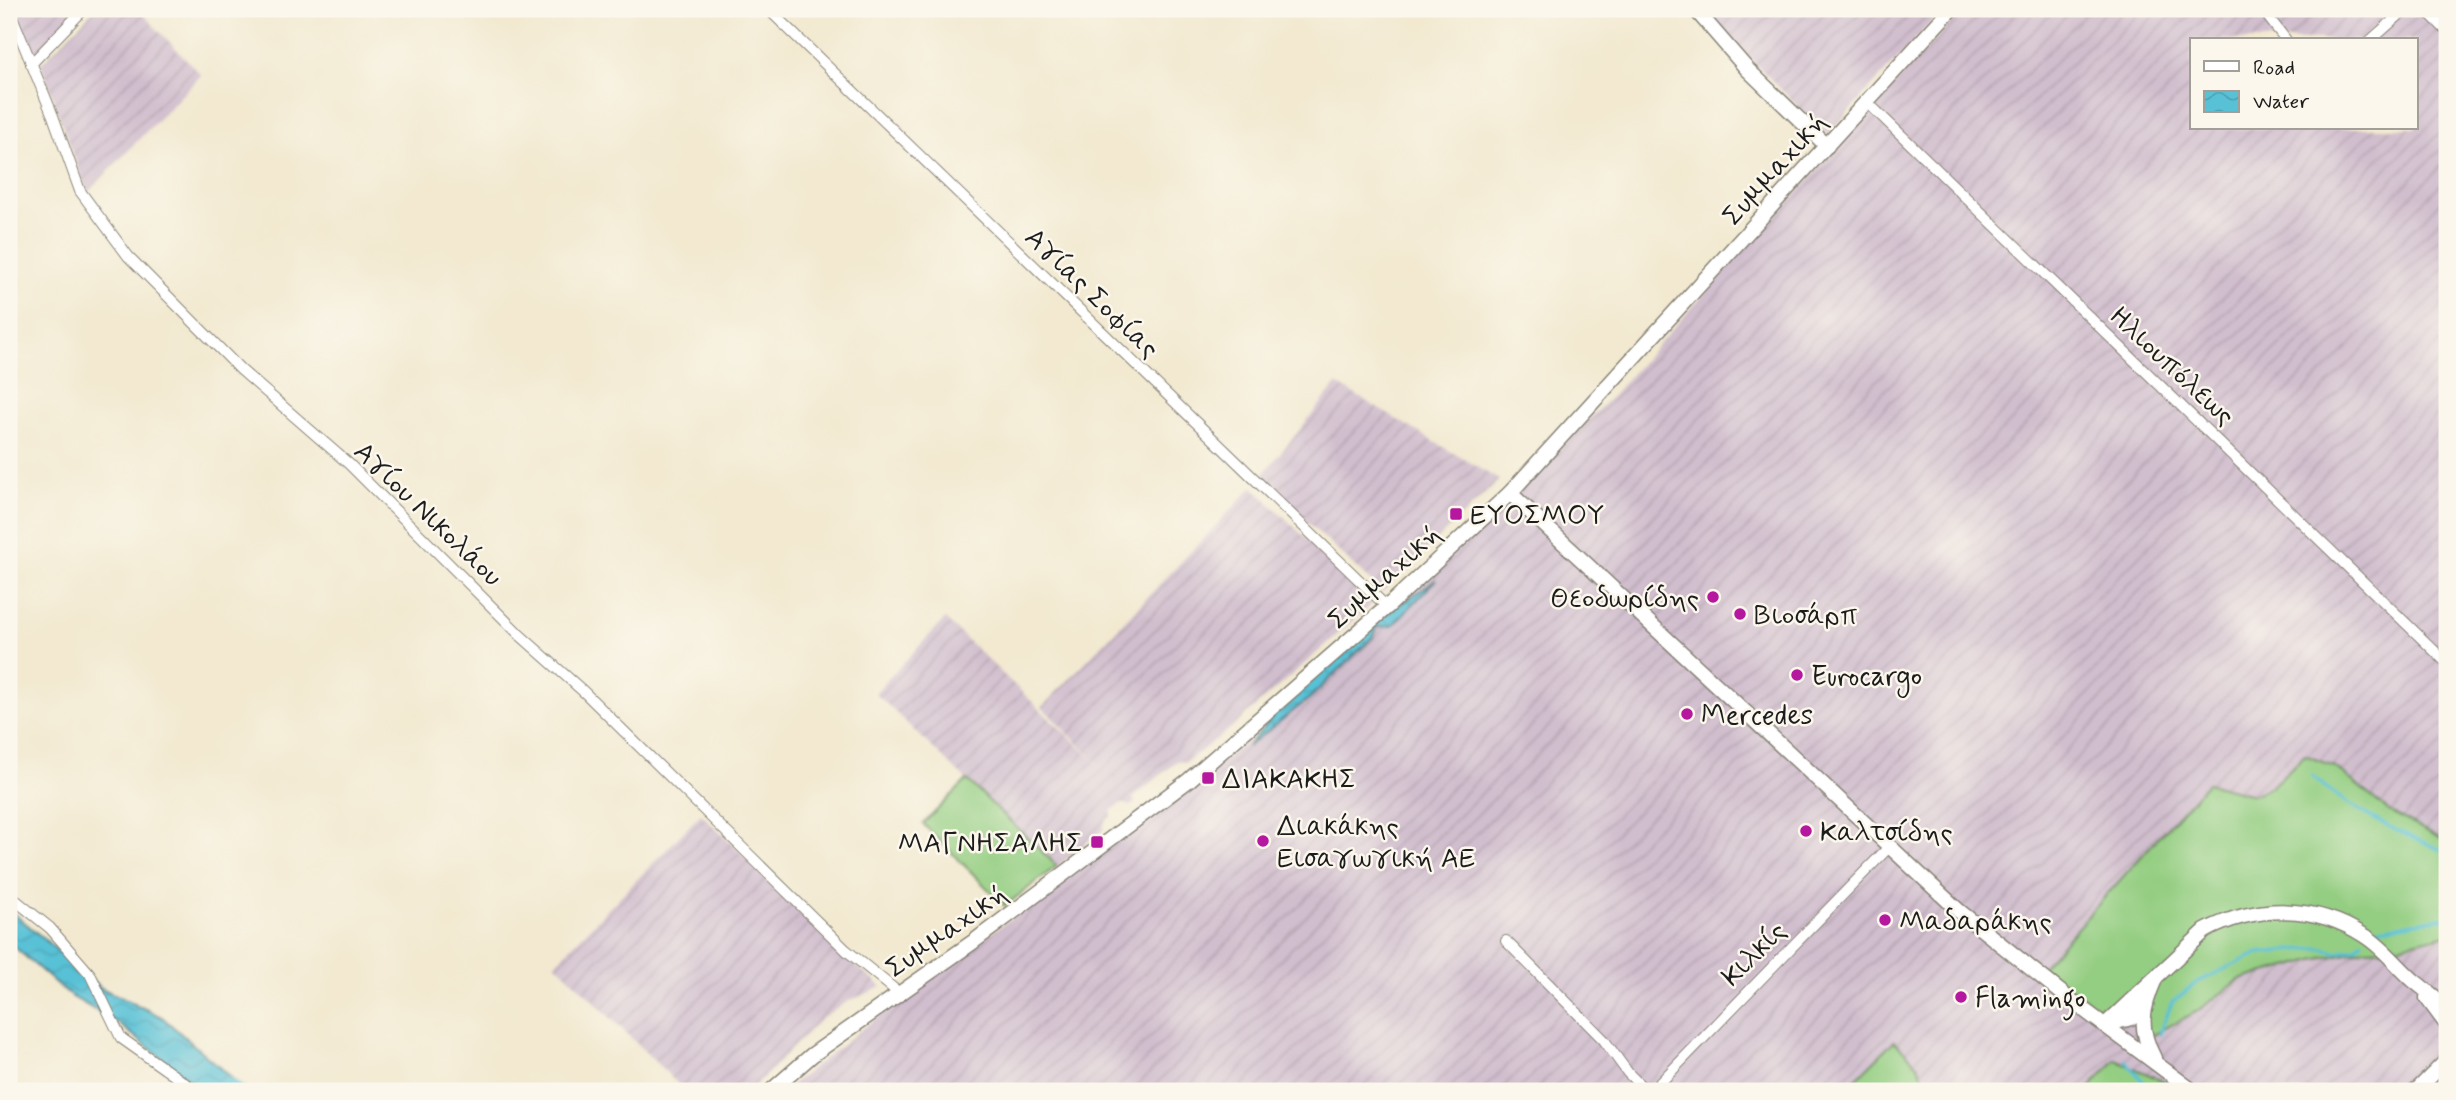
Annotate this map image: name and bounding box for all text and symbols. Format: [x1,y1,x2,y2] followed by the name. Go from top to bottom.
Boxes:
[2190,38,2418,130] legend
[2253,54,2295,82] text: Road
[2253,88,2309,116] text: Water
[1715,105,1837,234] street label: Συμμαχική
[1016,220,1167,367] street label: Αγίας Σοφίας
[2100,299,2242,435] street label: Ηλιουπόλεως
[345,434,510,595] street label: Αγίου Νικολάου
[1470,498,1604,535] place label: ΕΥΟΣΜΟΥ
[1448,506,1464,522] marker: ΕΥΟΣΜΟΥ
[1321,517,1450,639] street label: Συμμαχική
[1550,581,1699,618] place label: Θεοδωρίδης
[1705,589,1721,605] marker: Θεοδωρίδης
[1754,598,1858,635] place label: Βιοσάρπ
[1732,606,1748,622] marker: Βιοσάρπ
[1811,659,1922,698] place label: Eurocargo
[1789,667,1805,683] marker: Eurocargo
[1701,698,1813,735] place label: Mercedes
[1679,706,1695,722] marker: Mercedes
[1222,762,1356,799] place label: ΔΙΑΚΑΚΗΣ
[1200,770,1216,786] marker: ΔΙΑΚΑΚΗΣ
[1277,809,1476,878] place label: Διακάκης Εισαγωγική ΑΕ
[1820,815,1953,852] place label: Καλτσίδης
[1798,823,1814,839] marker: Καλτσίδης
[898,826,1083,863] place label: ΜΑΓΝΗΣΑΛΗΣ
[1255,833,1271,849] marker: Διακάκης Εισαγωγική ΑΕ
[1089,834,1105,850] marker: ΜΑΓΝΗΣΑΛΗΣ
[879,876,1016,988] street label: Συμμαχική
[1899,904,2052,941] place label: Μαδαράκης
[1877,912,1893,928] marker: Μαδαράκης
[1714,914,1795,995] street label: Κιλκίς
[1975,981,2086,1021] place label: Flamingo
[1953,989,1969,1005] marker: Flamingo

